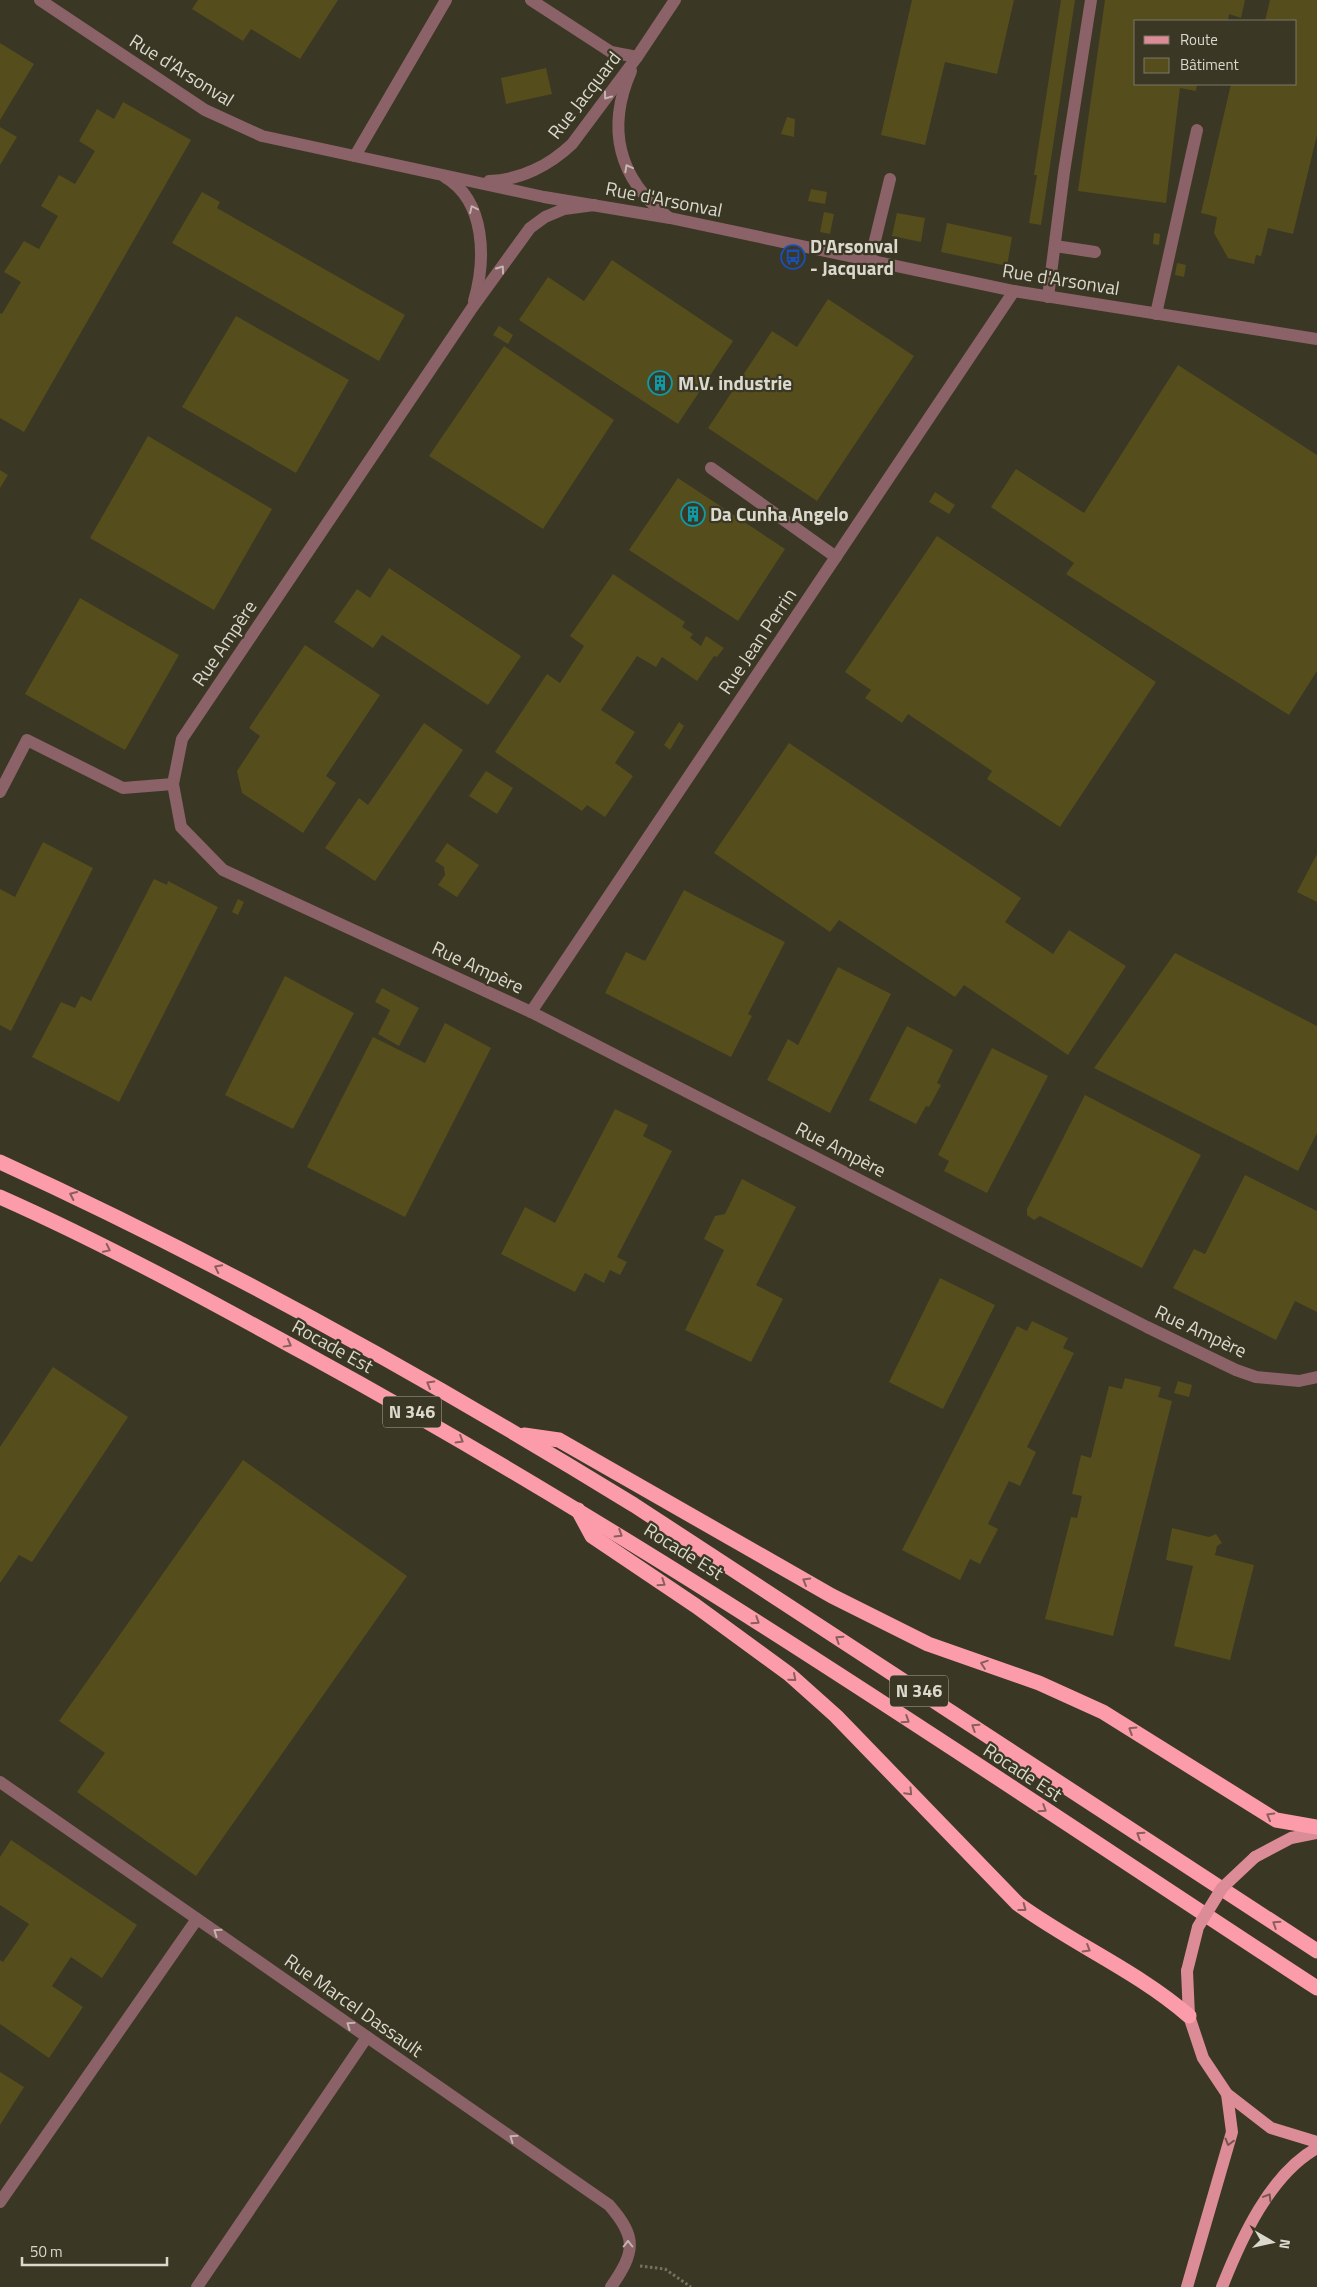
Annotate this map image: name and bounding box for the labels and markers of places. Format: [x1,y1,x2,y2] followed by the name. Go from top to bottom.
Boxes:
[810,231,898,282] place label: D'Arsonval - Jacquard
[780,244,806,270] bus stop icon: D'Arsonval - Jacquard
[678,368,792,397] place label: M.V. industrie
[647,370,673,396] building icon: M.V. industrie
[710,499,849,528] place label: Da Cunha Angelo
[680,501,706,527] building icon: Da Cunha Angelo

